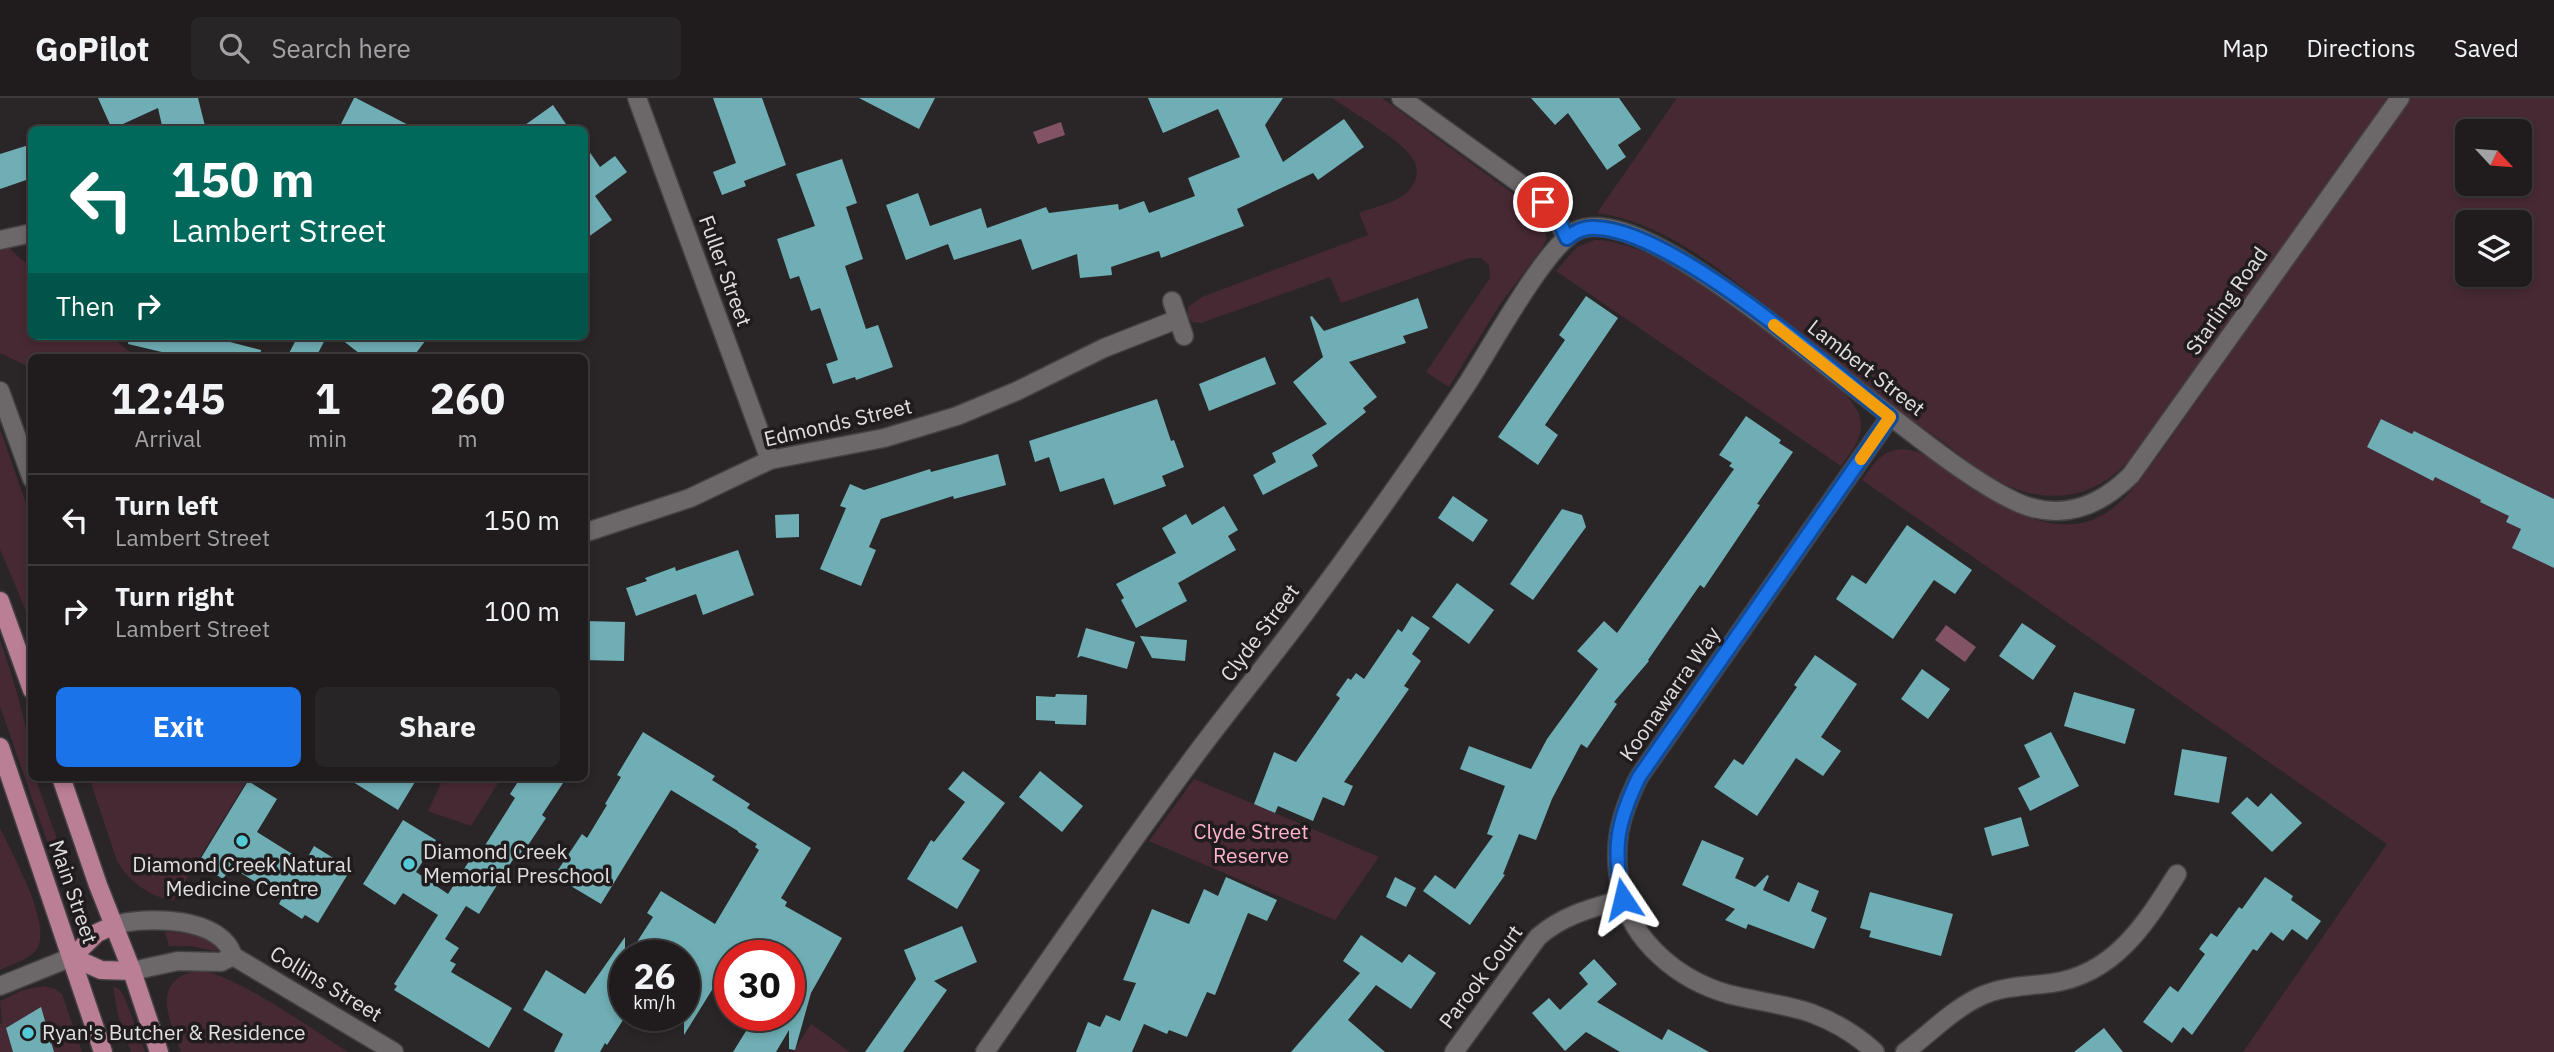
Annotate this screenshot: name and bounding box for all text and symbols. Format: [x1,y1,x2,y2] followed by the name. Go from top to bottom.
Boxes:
[191,17,681,80] search box
[35,27,149,70] text: GoPilot
[215,29,253,67] icon: search
[271,31,411,65] text: Search here
[2222,32,2268,64] text: Map
[2306,32,2416,64] text: Directions
[2454,32,2519,64] text: Saved
[2455,119,2532,196] north arrow
[2455,119,2532,287] map controls
[171,147,315,210] text: 150 m
[56,154,147,245] icon: left
[1513,172,1573,232] pin
[1524,183,1562,221] icon: arrive
[171,209,387,251] text: Lambert Street
[2455,210,2532,287] button: layers
[693,211,759,330] street label: Fuller Street
[2179,241,2274,360] street label: Starling Road
[129,287,167,325] icon: right
[56,289,115,323] text: Then
[1802,313,1931,422] street label: Lambert Street
[111,371,225,426] text: 12:45
[315,371,340,426] text: 1
[430,371,505,426] text: 260
[761,391,915,453] street label: Edmonds Street
[135,423,202,453] text: Arrival
[308,423,347,453] text: min
[457,423,478,453] text: m
[115,488,218,522] text: Turn left
[56,501,94,539] icon: left
[484,503,560,537] text: 150 m
[115,522,270,552] text: Lambert Street
[1213,578,1305,687] street label: Clyde Street
[115,579,234,613] text: Turn right
[56,592,94,630] icon: right
[484,594,560,628] text: 100 m
[115,613,270,643] text: Lambert Street
[1612,620,1726,766] street label: Koonawarra Way
[56,687,301,767] button: Exit
[315,687,560,767] button: Share
[1193,817,1309,869] park label: Clyde Street Reserve
[234,833,250,849] marker: Diamond Creek Natural Medicine Centre
[43,836,105,947] street label: Main Street
[423,837,610,889] place label: Diamond Creek Memorial Preschool
[132,850,352,902] place label: Diamond Creek Natural Medicine Centre
[401,856,417,872] marker: Diamond Creek Memorial Preschool
[1586,862,1660,936] position arrow
[1432,919,1528,1034] street label: Parook Court
[265,939,388,1028] street label: Collins Street
[714,940,805,1031] speed limit sign: 30
[633,953,676,999] text: 26
[633,991,676,1014] text: km/h
[42,1018,306,1046] place label: Ryan's Butcher & Residence
[20,1025,36,1041] marker: Ryan's Butcher & Residence

